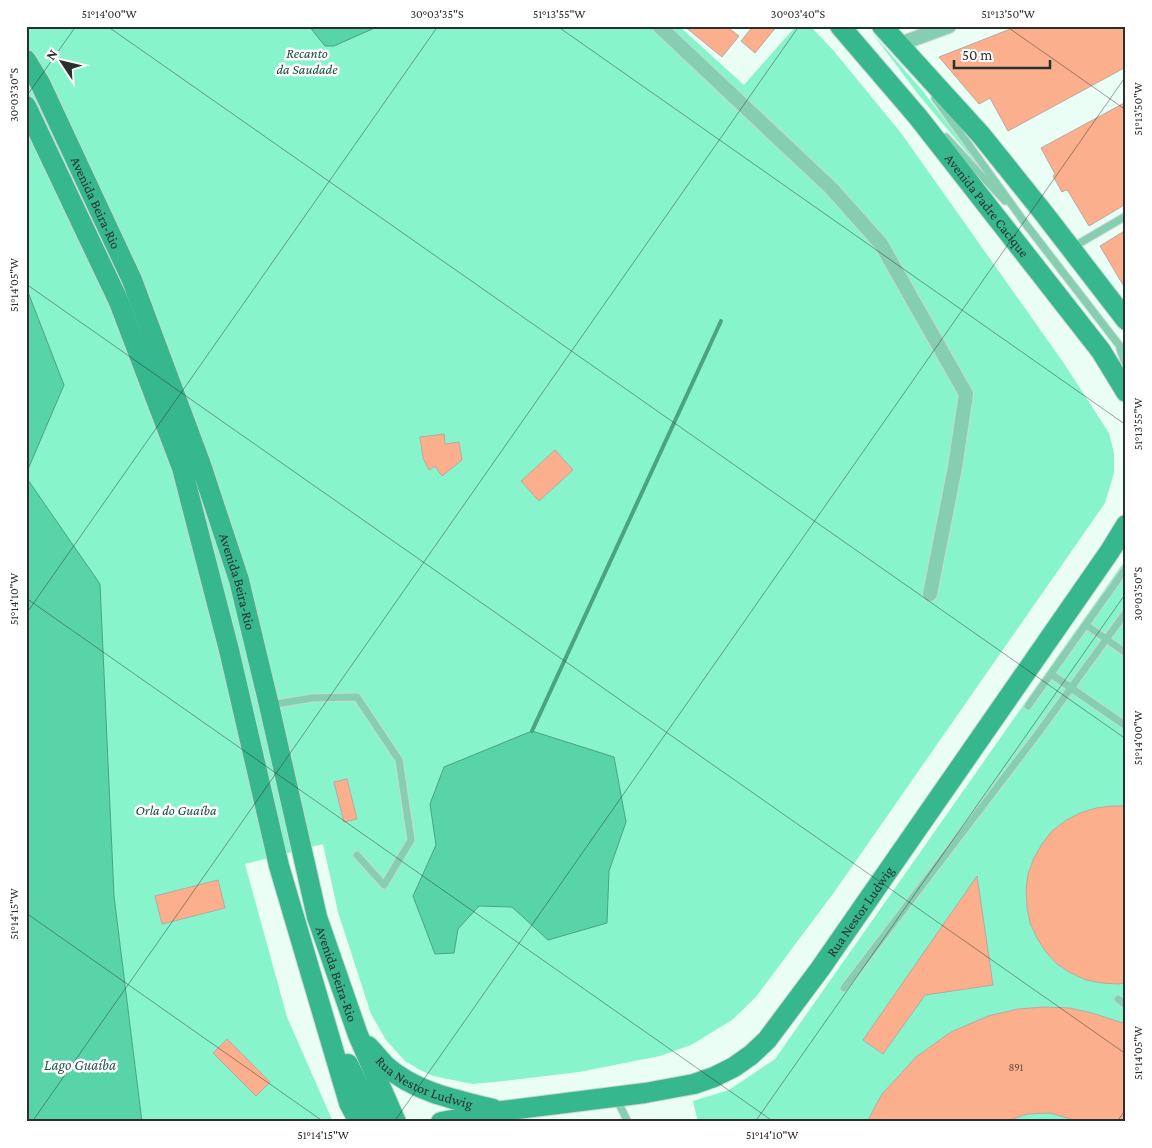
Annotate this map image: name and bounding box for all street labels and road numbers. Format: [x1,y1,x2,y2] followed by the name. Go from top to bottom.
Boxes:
[942,150,1032,260] street label: Avenida Padre Cacique
[67,154,124,251] street label: Avenida Beira-Rio
[216,531,259,632] street label: Avenida Beira-Rio
[823,863,897,960] street label: Rua Nestor Ludwig
[313,924,361,1024] street label: Avenida Beira-Rio
[373,1053,475,1112] street label: Rua Nestor Ludwig

